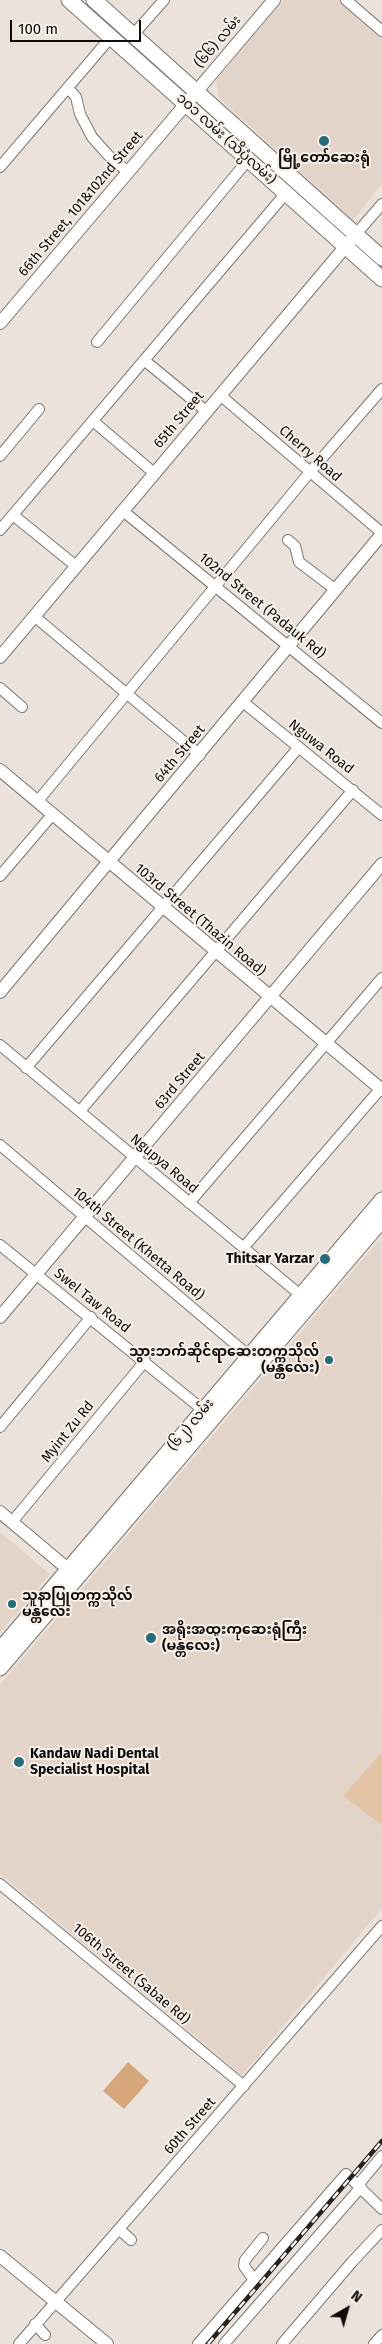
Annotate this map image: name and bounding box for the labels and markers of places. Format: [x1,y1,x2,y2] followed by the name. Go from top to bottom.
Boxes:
[317,134,331,148] marker: မြို့တော်ဆေးရုံ
[278,150,370,166] place label: မြို့တော်ဆေးရုံ
[226,1251,314,1267] place label: Thitsar Yarzar
[318,1252,332,1266] marker: Thitsar Yarzar
[129,1344,319,1376] place label: သွားဘက်ဆိုင်ရာဆေးတက္ကသိုလ် (မန္တလေး)
[323,1354,335,1366] marker: သွားဘက်ဆိုင်ရာဆေးတက္ကသိုလ် (မန္တလေး)
[22,1588,133,1620] place label: သူနာပြုတက္ကသိုလ် မန္တလေး
[6,1598,18,1610] marker: သူနာပြုတက္ကသိုလ် မန္တလေး
[162,1622,307,1654] place label: အရိုးအထူးကုဆေးရုံကြီး (မန္တလေး)
[144,1631,158,1645] marker: အရိုးအထူးကုဆေးရုံကြီး (မန္တလေး)
[30,1746,159,1778] place label: Kandaw Nadi Dental Specialist Hospital
[12,1755,26,1769] marker: Kandaw Nadi Dental Specialist Hospital

